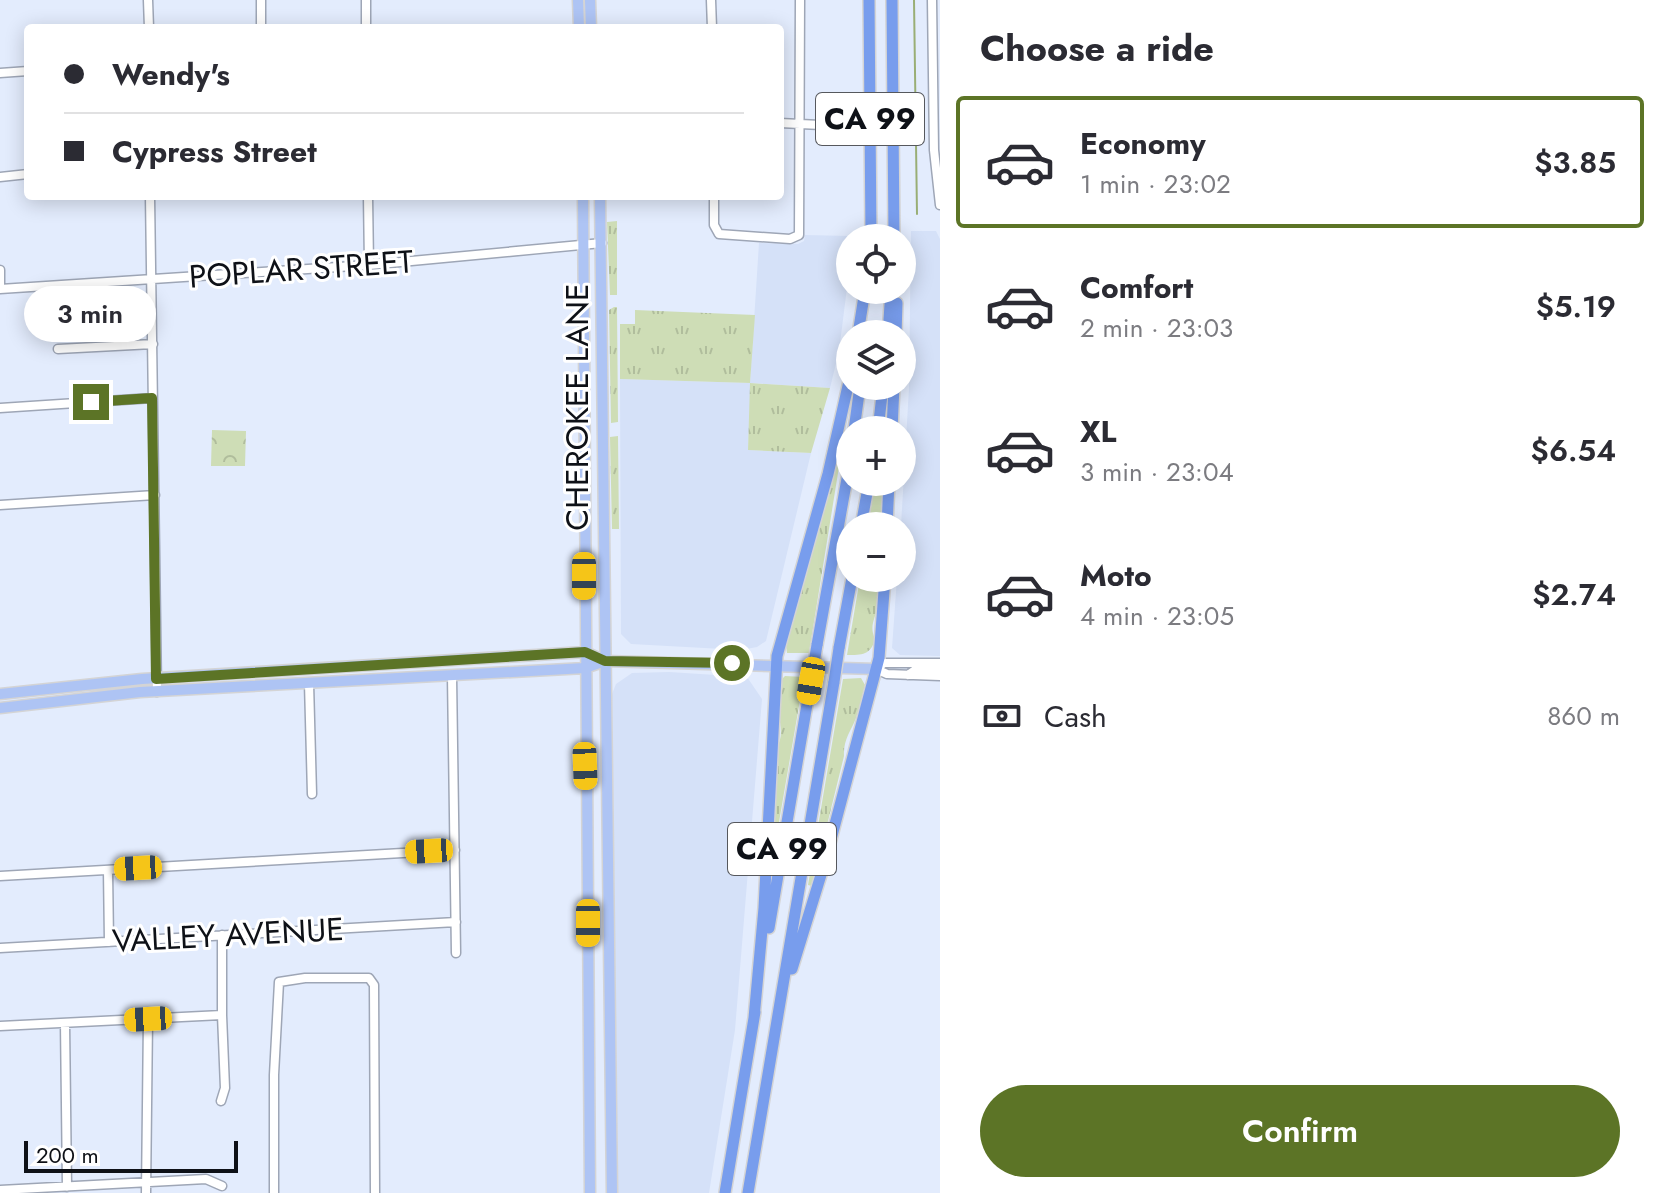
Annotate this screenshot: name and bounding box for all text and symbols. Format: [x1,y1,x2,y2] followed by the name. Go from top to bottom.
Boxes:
[980,22,1214,74] text: Choose a ride
[112,53,230,96] text: Wendy's
[816,93,924,145] road number: CA 99
[1080,122,1206,165] text: Economy
[984,126,1056,198] icon: car
[112,130,317,173] text: Cypress Street
[1534,141,1616,184] text: $3.85
[1080,165,1231,203] text: 1 min · 23:02
[836,224,916,592] map controls
[836,224,916,304] button: locate
[187,238,415,300] street label: POPLAR STREET
[1080,266,1193,309] text: Comfort
[984,270,1056,342] icon: car
[554,283,600,531] street label: CHEROKEE LANE
[1536,285,1616,328] text: $5.19
[25,286,157,342] callout: 3 min
[57,295,123,333] text: 3 min
[1080,309,1233,347] text: 2 min · 23:03
[836,320,916,400] button: layers
[73,384,109,420] route end
[1080,410,1116,453] text: XL
[984,414,1056,486] icon: car
[836,416,916,496] button: +
[1531,429,1616,472] text: $6.54
[1080,453,1234,491] text: 3 min · 23:04
[836,512,916,592] button: −
[572,552,596,600] car
[1080,554,1152,597] text: Moto
[984,558,1056,630] icon: car
[1532,573,1616,616] text: $2.74
[1080,597,1234,635] text: 4 min · 23:05
[714,645,750,681] route start
[795,655,827,707] car
[980,694,1024,738] icon: cash
[1044,695,1107,738] text: Cash
[1547,697,1620,735] text: 860 m
[572,742,598,790] car
[728,823,836,875] road number: CA 99
[404,838,454,864] car
[113,855,163,881] car
[576,899,600,947] car
[111,906,345,964] street label: VALLEY AVENUE
[123,1006,173,1032] car
[980,1085,1620,1177] button: Confirm
[24,1137,238,1173] scale bar
[36,1139,99,1171] text: 200 m

